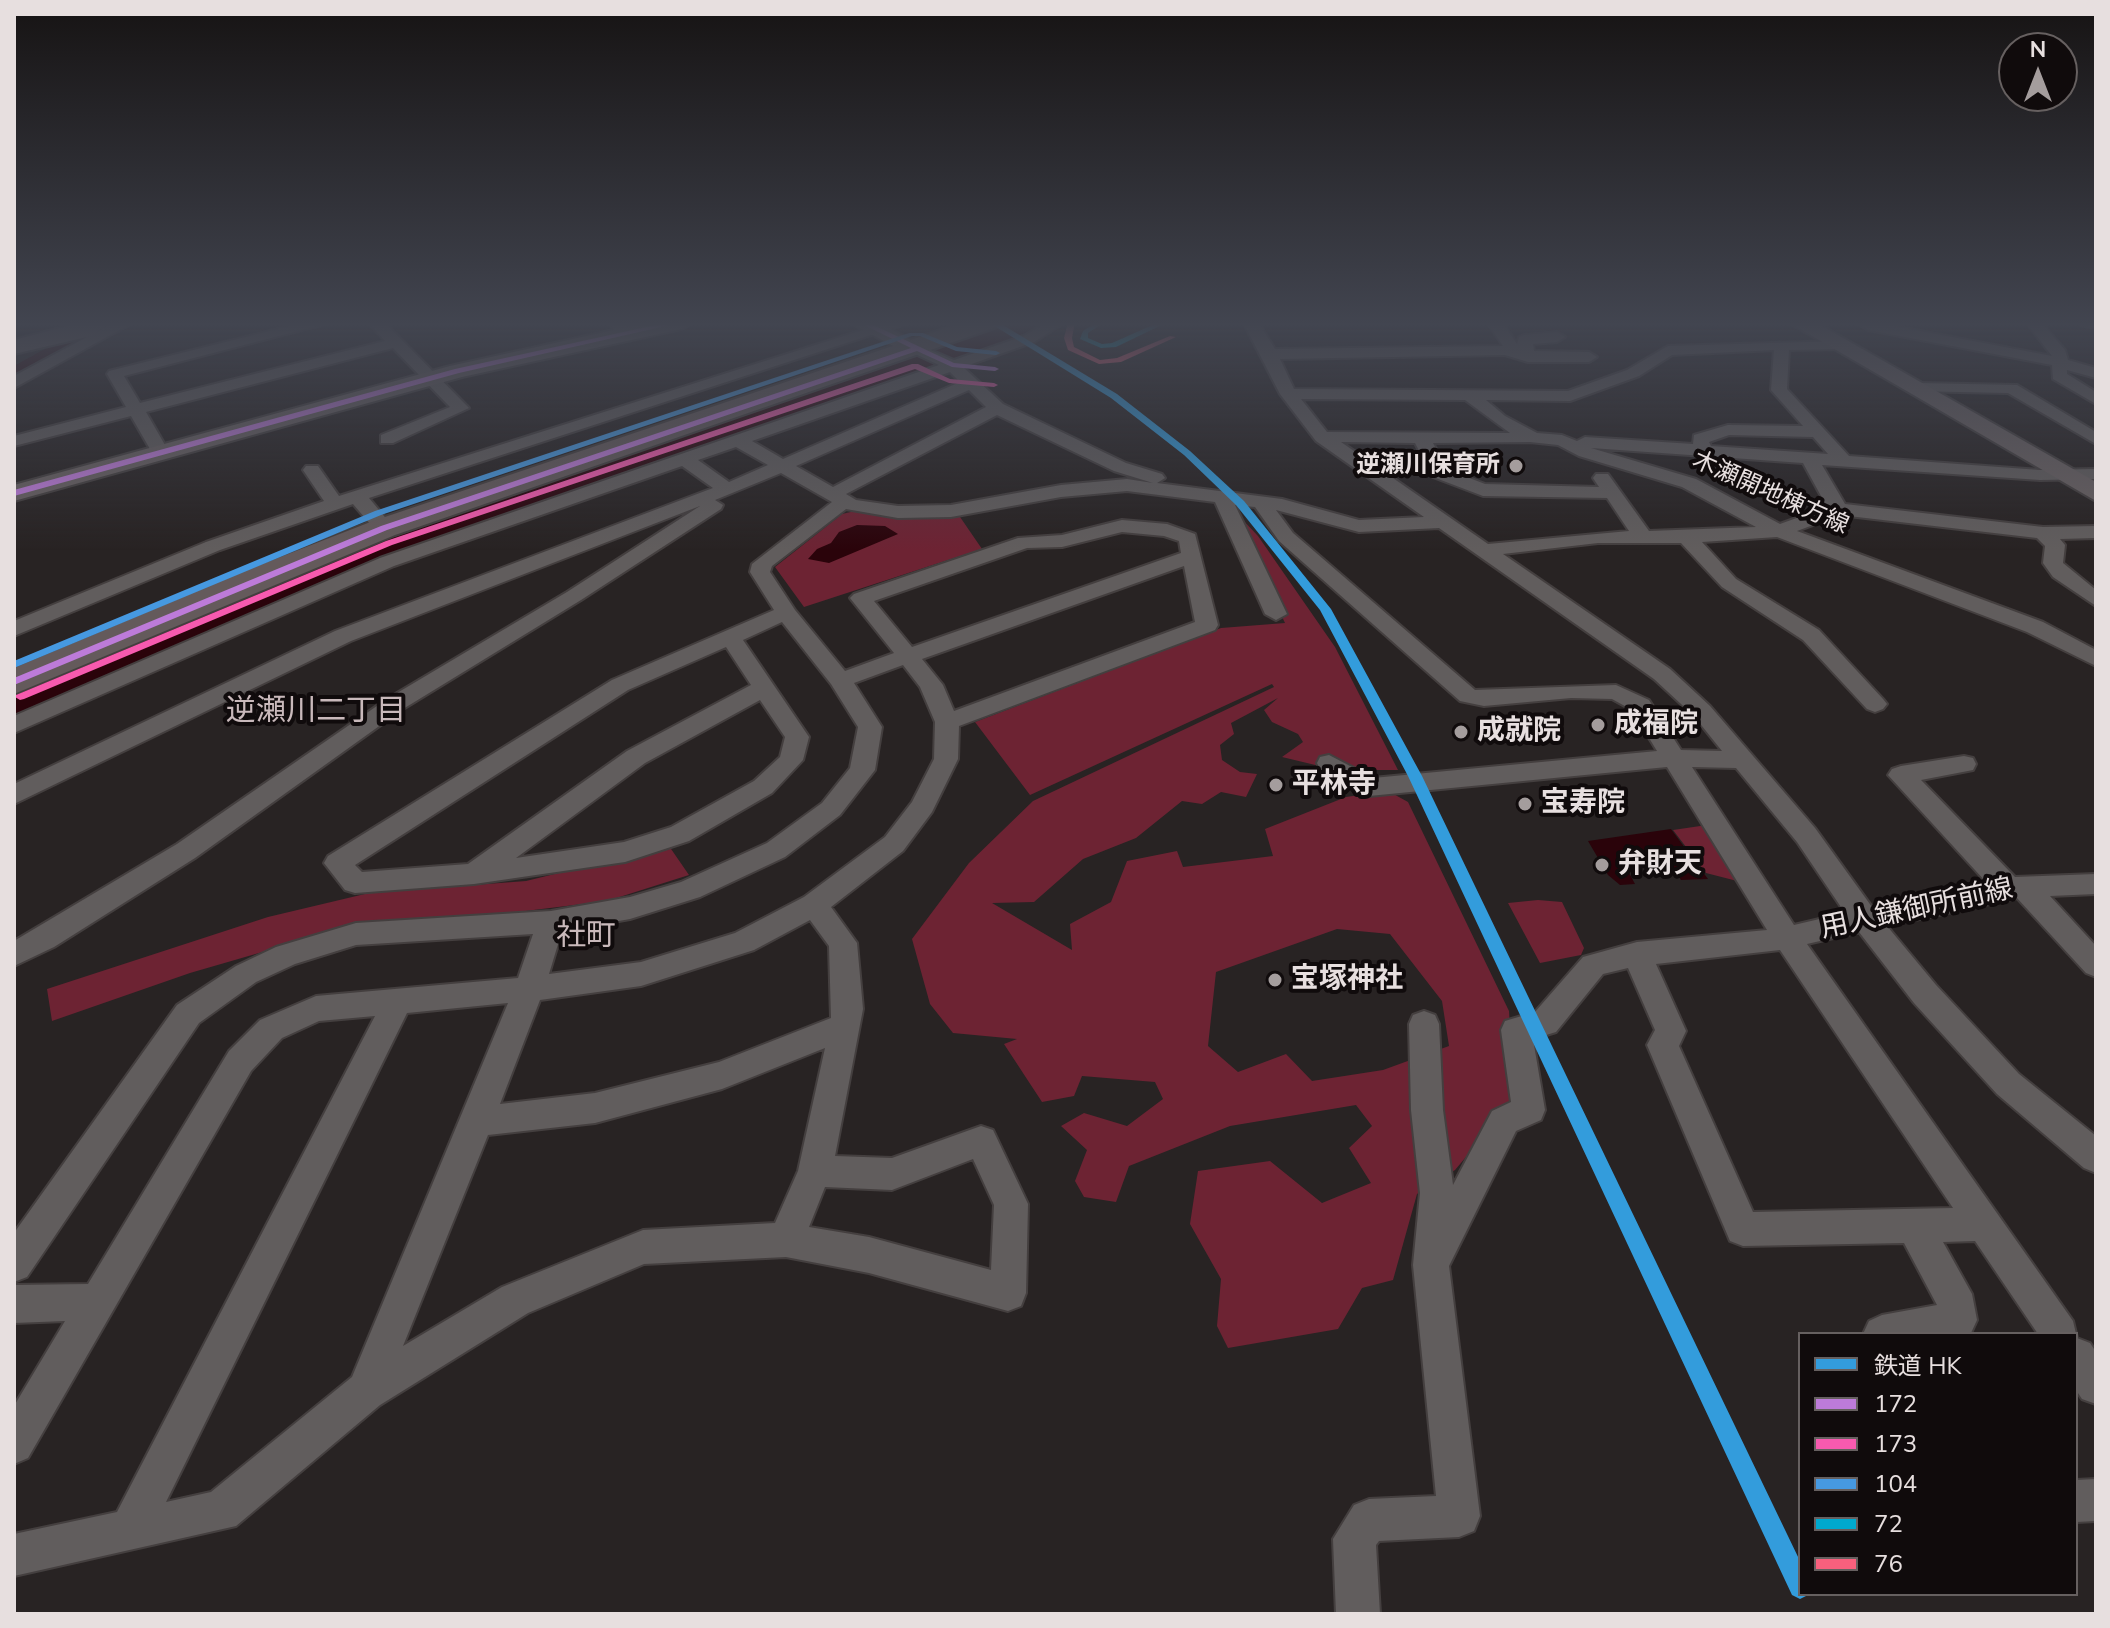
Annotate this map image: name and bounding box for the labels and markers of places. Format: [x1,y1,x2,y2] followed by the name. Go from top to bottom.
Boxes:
[1356,452,1500,480] place label: 逆瀬川保育所
[1507,457,1525,475] marker: 逆瀬川保育所
[1614,708,1698,742] place label: 成福院
[1477,715,1561,749] place label: 成就院
[1589,716,1607,734] marker: 成福院
[1452,723,1470,741] marker: 成就院
[1292,768,1376,802] place label: 平林寺
[1267,776,1285,794] marker: 平林寺
[1541,787,1625,821] place label: 宝寿院
[1516,795,1534,813] marker: 宝寿院
[1618,848,1702,882] place label: 弁財天
[1593,856,1611,874] marker: 弁財天
[1291,963,1403,997] place label: 宝塚神社
[1266,971,1284,989] marker: 宝塚神社

